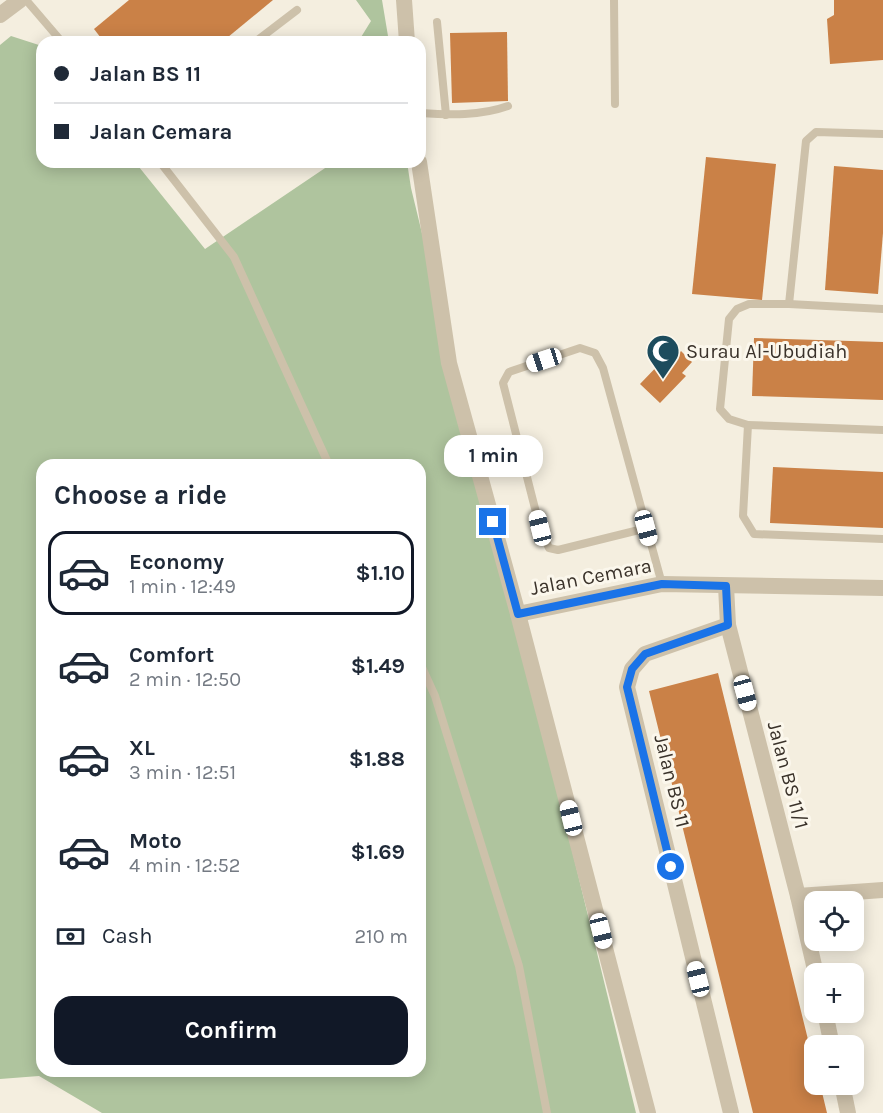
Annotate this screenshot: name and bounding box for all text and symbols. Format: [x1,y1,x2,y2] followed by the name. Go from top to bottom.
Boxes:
[90,61,201,87] text: Jalan BS 11
[90,119,232,145] text: Jalan Cemara
[645,333,681,380] mosque icon: Surau Al-Ubudiah
[686,340,847,363] place label: Surau Al-Ubudiah
[524,346,564,374] car
[444,435,542,477] callout: 1 min
[468,444,519,467] text: 1 min
[54,479,227,511] text: Choose a ride
[479,508,506,535] route end
[527,508,553,548] car
[633,508,659,548] car
[57,546,111,600] icon: car
[129,549,224,575] text: Economy
[528,554,654,600] street label: Jalan Cemara
[356,560,405,586] text: $1.10
[129,575,236,598] text: 1 min · 12:49
[57,639,111,693] icon: car
[129,642,214,668] text: Comfort
[351,653,405,679] text: $1.49
[129,668,241,691] text: 2 min · 12:50
[732,673,758,713] car
[763,719,813,831] street label: Jalan BS 11/1
[57,732,111,786] icon: car
[649,732,695,830] street label: Jalan BS 11
[129,735,155,761] text: XL
[349,746,405,772] text: $1.88
[129,761,236,784] text: 3 min · 12:51
[558,798,584,838] car
[57,825,111,879] icon: car
[129,828,182,854] text: Moto
[350,839,405,865] text: $1.69
[657,853,684,880] route start
[129,854,240,877] text: 4 min · 12:52
[804,891,864,1095] map controls
[804,891,864,951] button: locate
[588,911,614,951] car
[54,920,87,953] icon: cash
[102,923,152,949] text: Cash
[354,925,408,948] text: 210 m
[685,959,711,999] car
[804,963,864,1023] button: +
[54,996,408,1065] button: Confirm
[804,1035,864,1095] button: −

